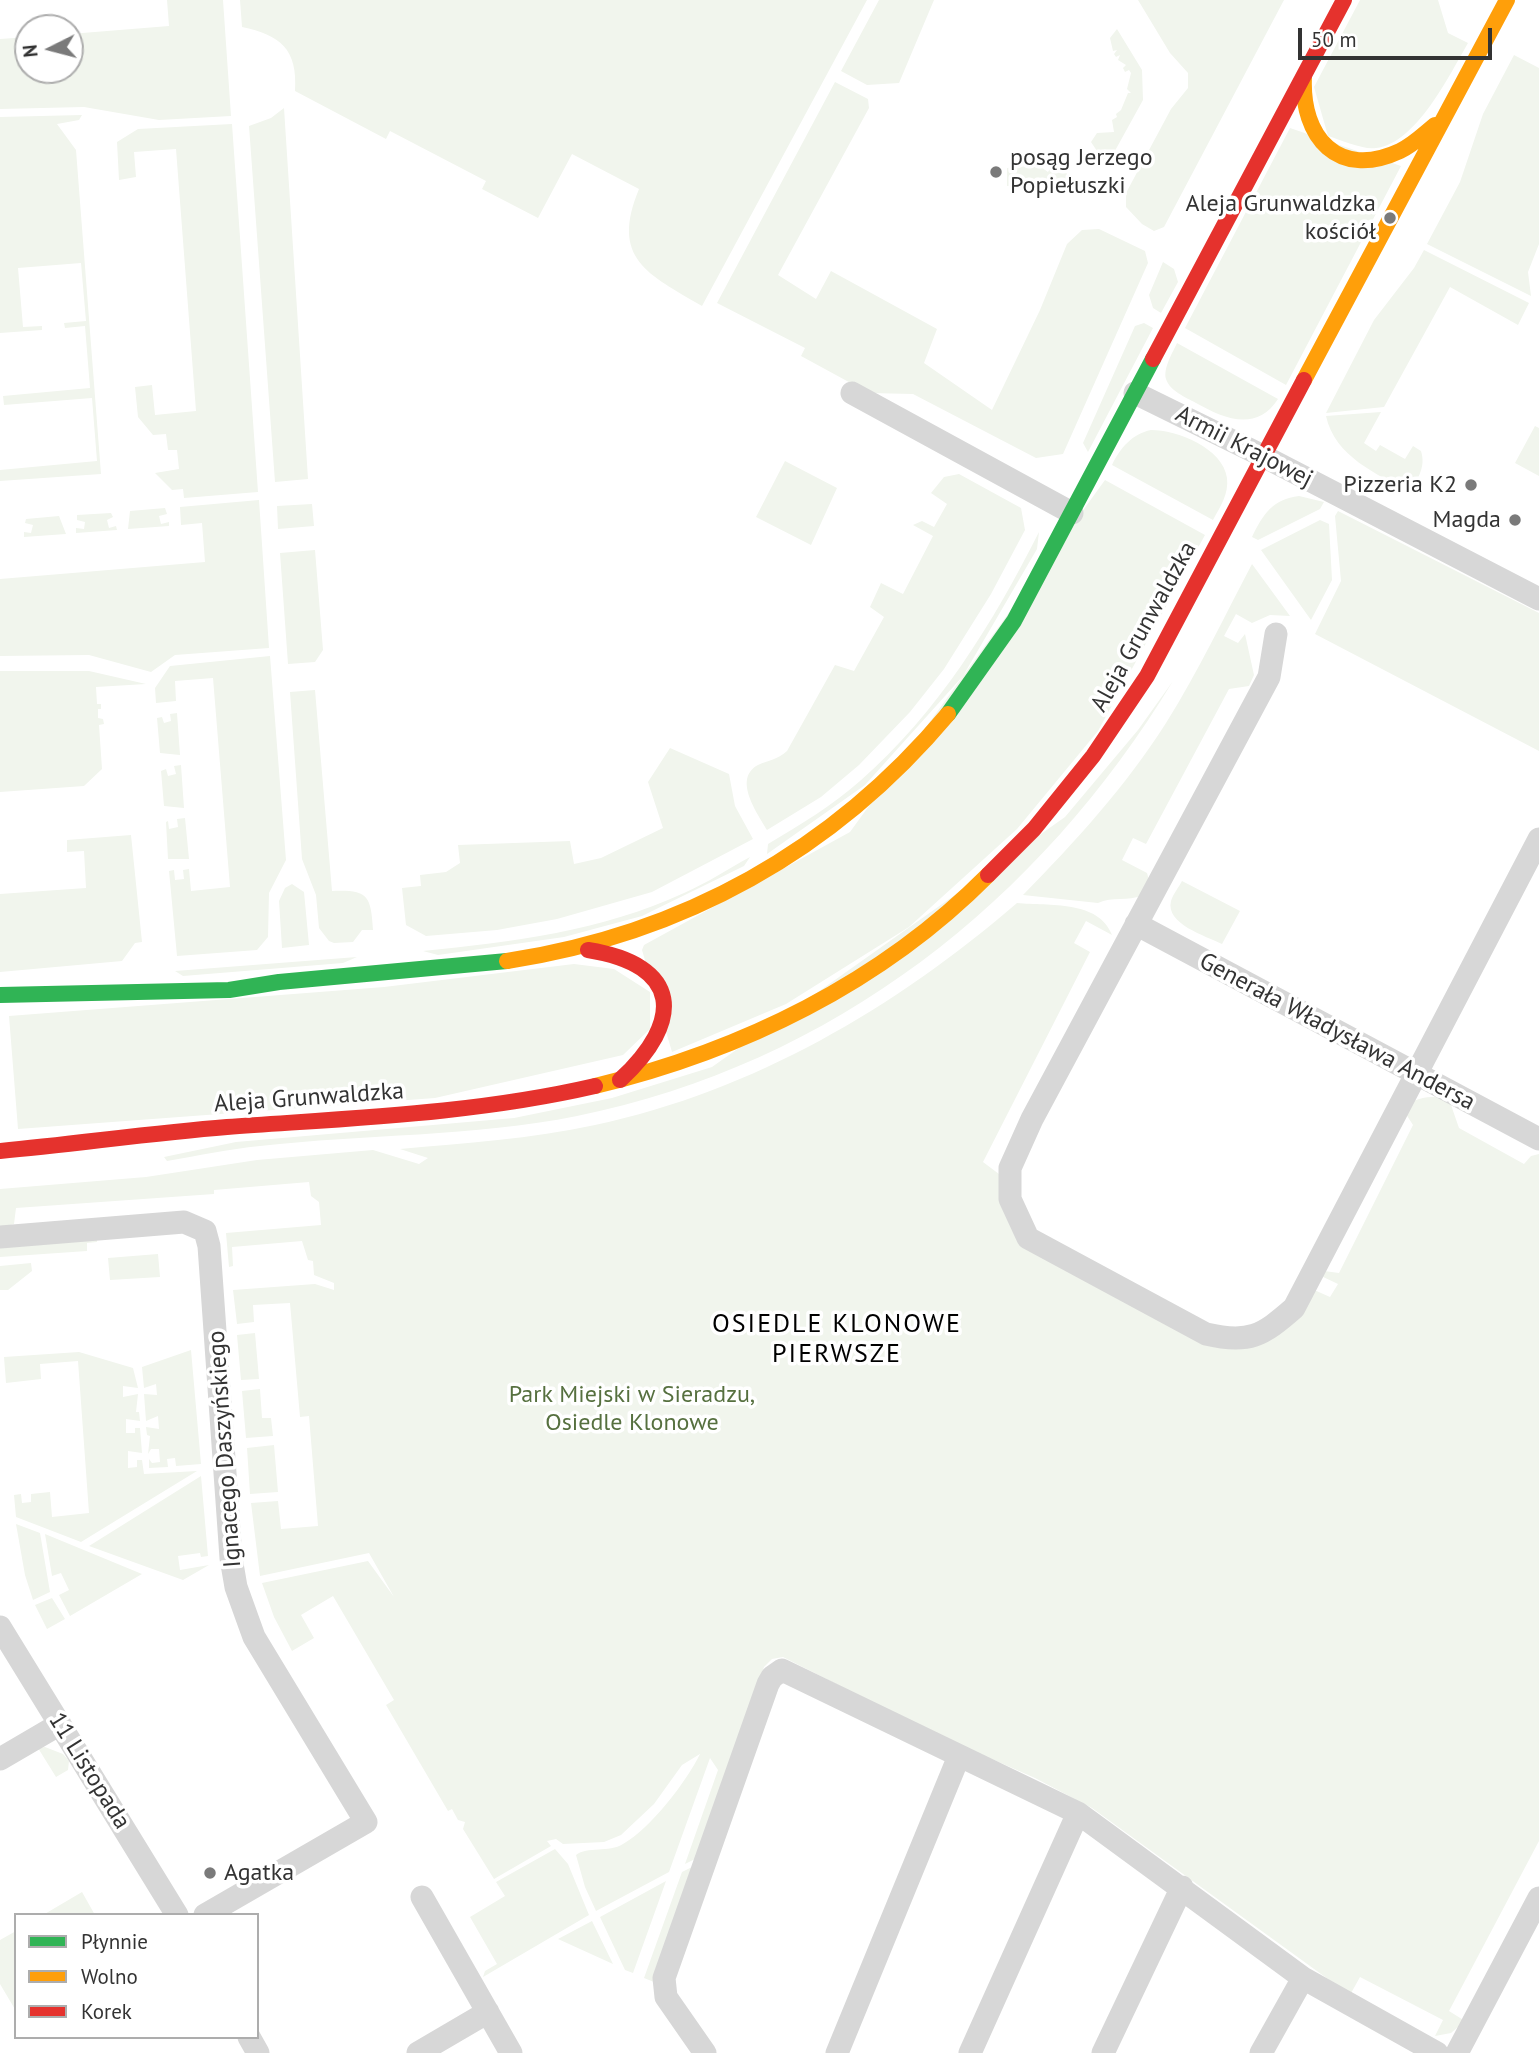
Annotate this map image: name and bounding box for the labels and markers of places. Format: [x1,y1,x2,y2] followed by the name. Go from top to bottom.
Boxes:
[1010,144,1153,200] place label: posąg Jerzego Popiełuszki
[988,164,1004,180] marker: posąg Jerzego Popiełuszki
[1186,190,1376,246] place label: Aleja Grunwaldzka kościół
[1382,210,1398,226] marker: Aleja Grunwaldzka kościół
[1343,471,1457,499] place label: Pizzeria K2
[1463,477,1479,493] marker: Pizzeria K2
[1432,506,1501,534] place label: Magda
[1507,512,1523,528] marker: Magda
[224,1859,294,1887] place label: Agatka
[202,1865,218,1881] marker: Agatka

